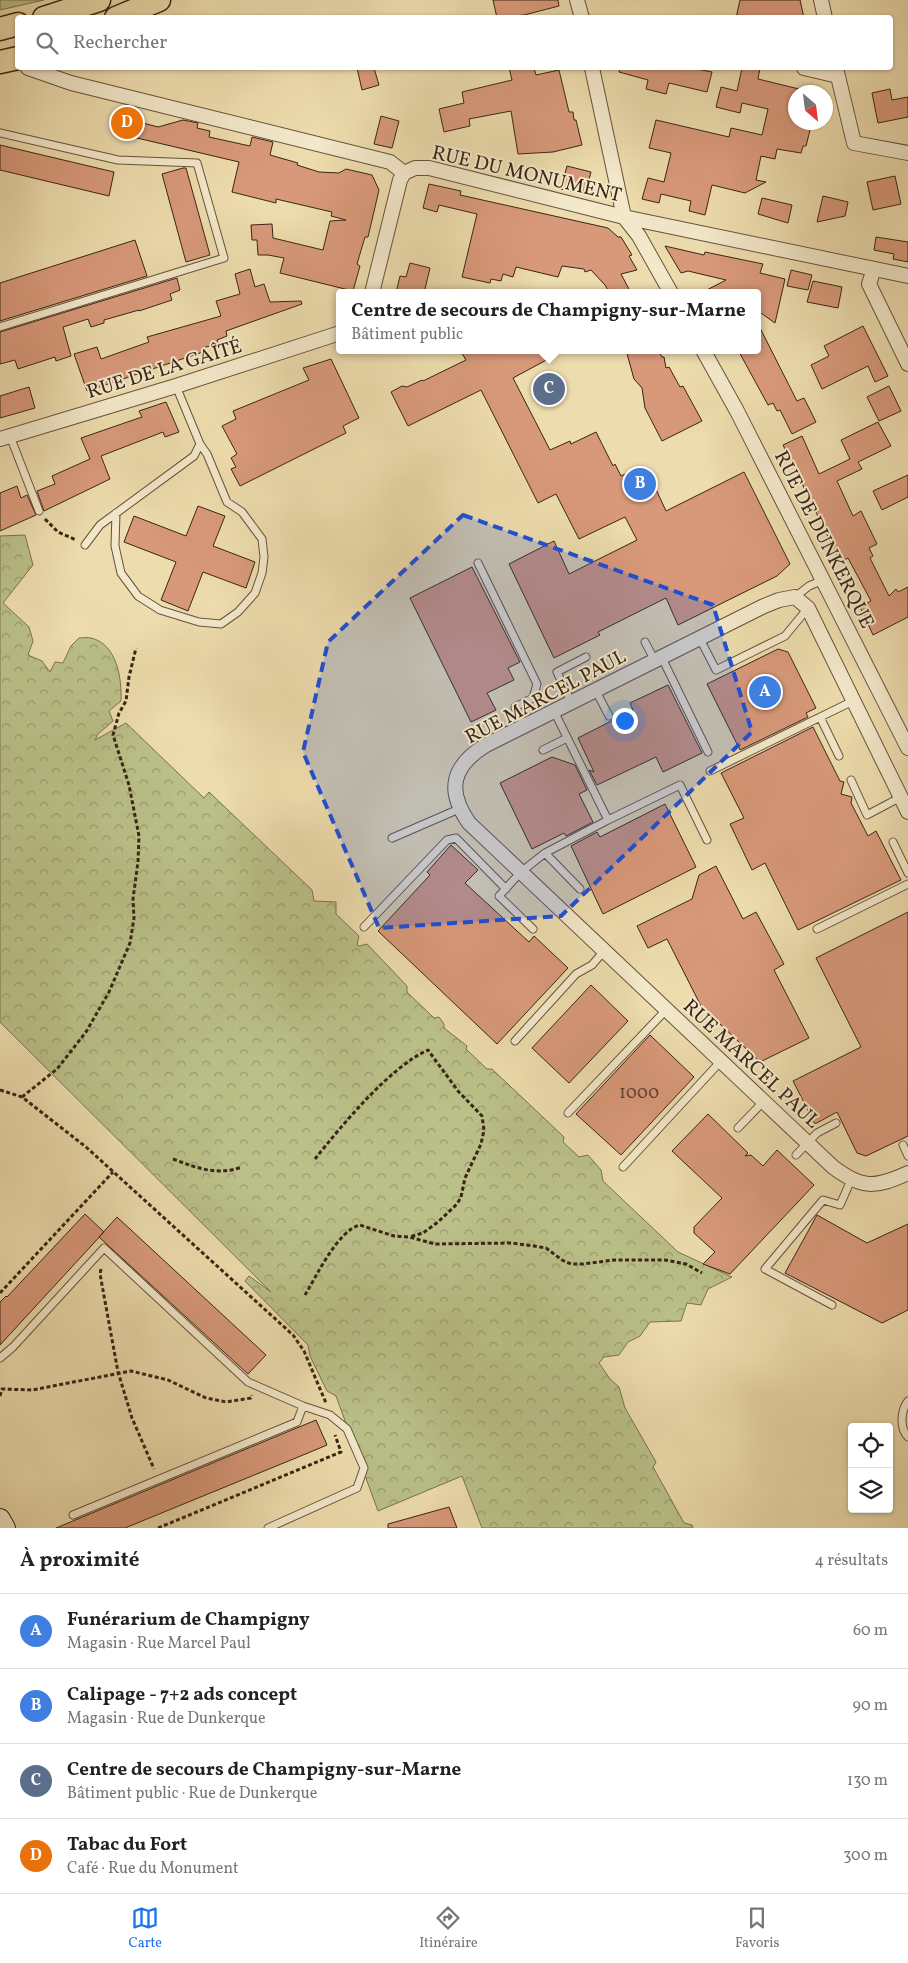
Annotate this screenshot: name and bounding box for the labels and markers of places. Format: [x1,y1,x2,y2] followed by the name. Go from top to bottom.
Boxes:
[111,104,143,142] pin: D
[533,370,565,408] pin: C
[624,465,656,503] pin: B
[749,673,781,711] pin: A

